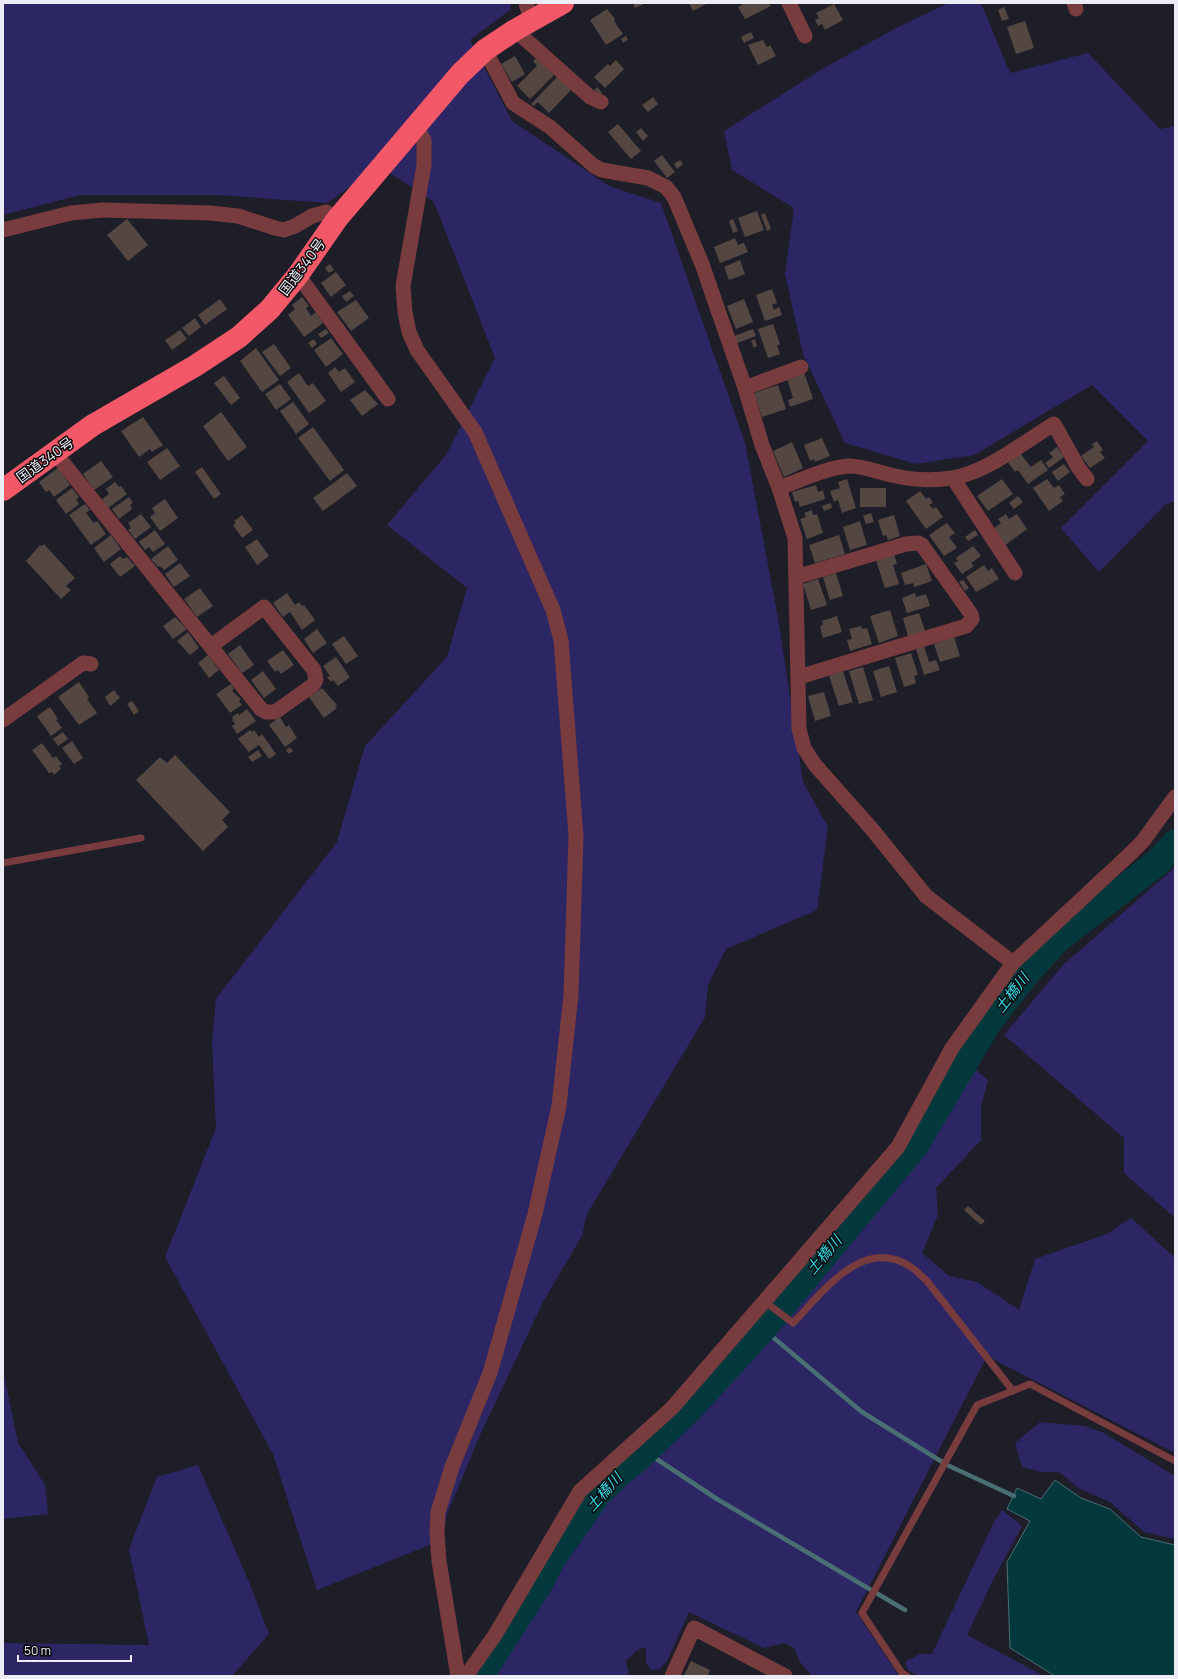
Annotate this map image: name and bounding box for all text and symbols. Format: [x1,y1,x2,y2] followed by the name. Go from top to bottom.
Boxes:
[274,234,329,299] street label: 国道340号
[12,432,77,487] street label: 国道340号
[989,967,1035,1017] water label: 土橋川
[801,1229,847,1279] water label: 土橋川
[581,1466,628,1515] water label: 土橋川
[18,1637,131,1663] scale bar
[24,1642,51,1659] text: 50 m

